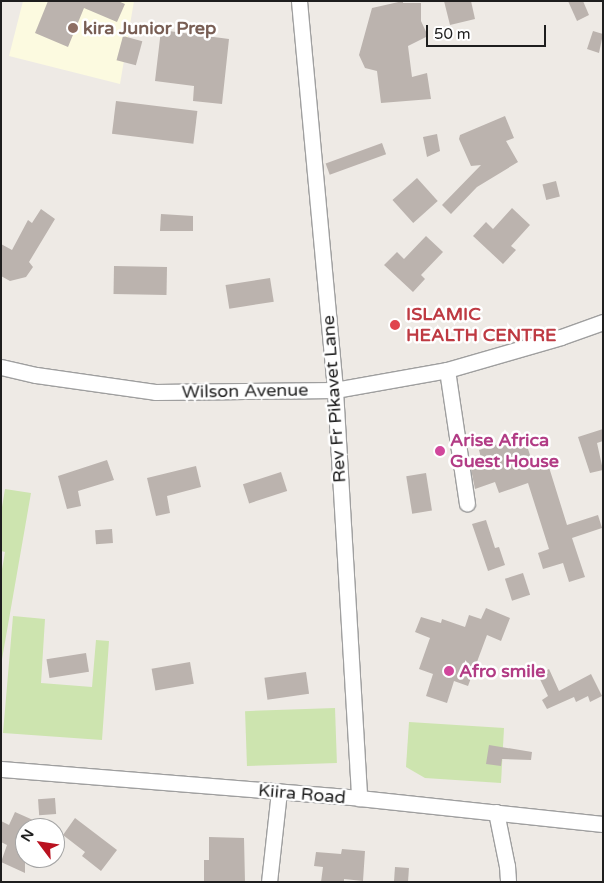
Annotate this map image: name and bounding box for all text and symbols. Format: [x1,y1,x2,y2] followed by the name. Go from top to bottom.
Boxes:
[429,15,549,47] scale bar
[83,17,216,39] place label: kira Junior Prep
[67,22,79,34] marker: kira Junior Prep
[434,25,471,43] text: 50 m
[406,304,557,346] place label: ISLAMIC HEALTH CENTRE
[317,314,351,484] street label: Rev Fr Pikavet Lane
[388,318,402,332] marker: ISLAMIC HEALTH CENTRE
[182,379,308,403] street label: Wilson Avenue
[450,430,559,472] place label: Arise Africa Guest House
[434,445,446,457] marker: Arise Africa Guest House
[459,660,545,682] place label: Afro smile
[443,665,455,677] marker: Afro smile
[257,779,347,809] street label: Kiira Road
[15,818,65,868] north arrow
[17,826,38,845] text: N

